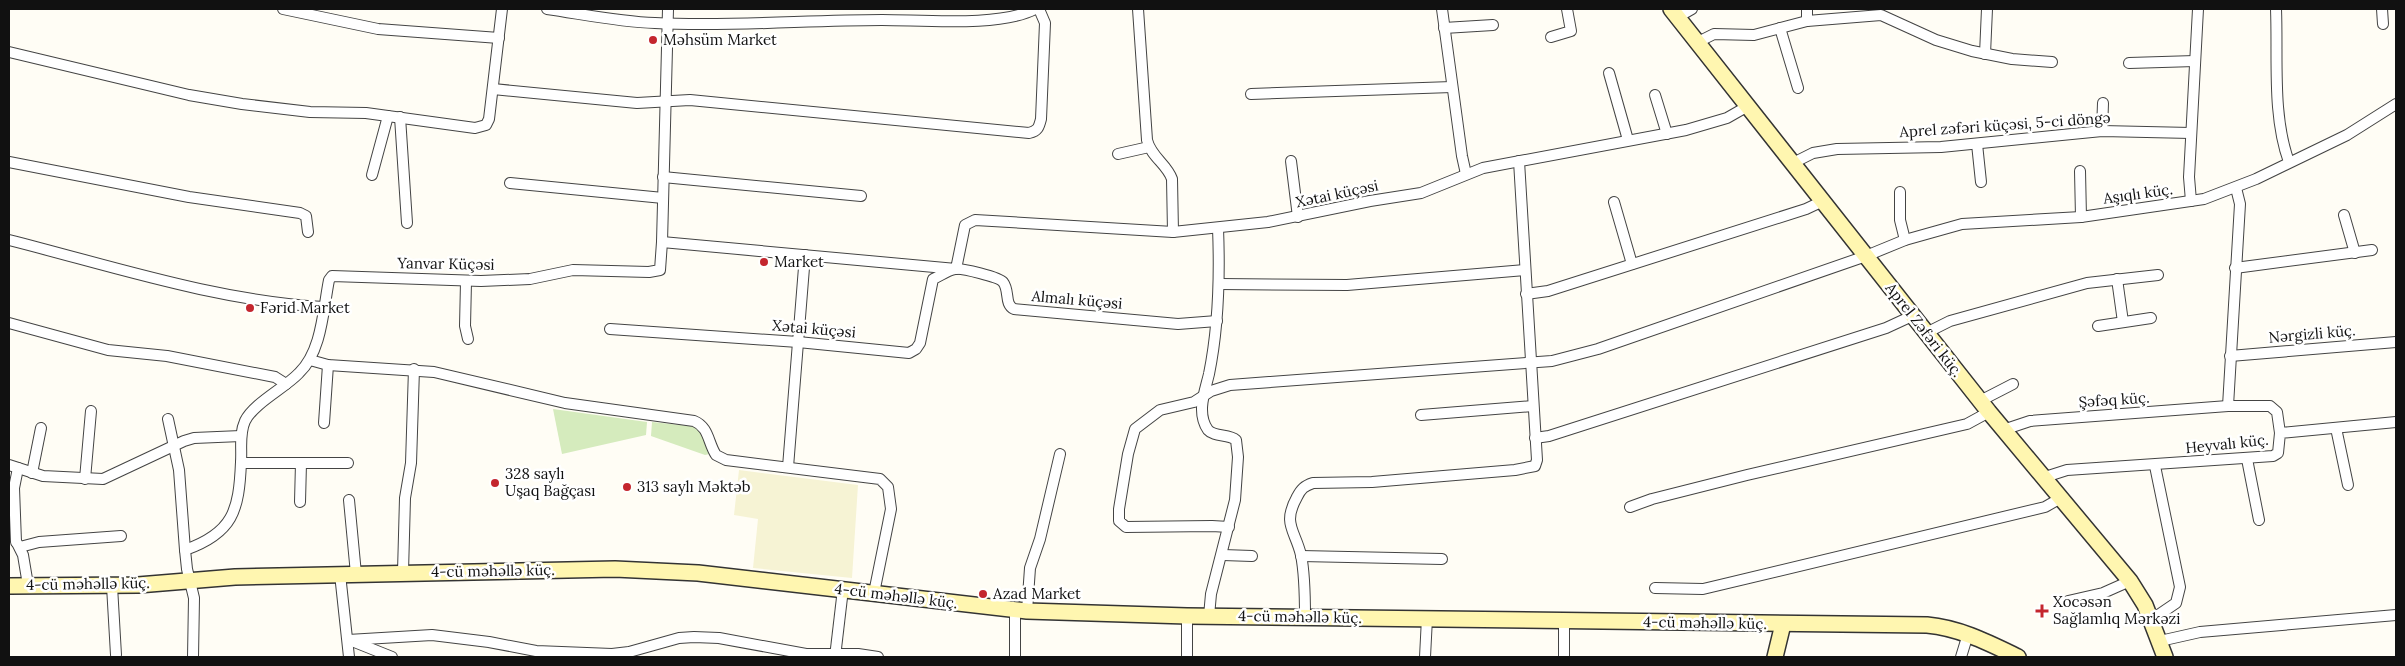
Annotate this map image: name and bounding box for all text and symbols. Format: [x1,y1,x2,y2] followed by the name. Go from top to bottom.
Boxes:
[663,30,777,49] place label: Məhsüm Market
[647,34,659,46] marker: Məhsüm Market
[1898,108,2111,141] street label: Aprel zəfəri küçəsi, 5-ci döngə
[1294,176,1380,212] street label: Xətai küçəsi
[2101,179,2174,208] street label: Aşıqlı küç.
[774,252,824,271] place label: Market
[396,253,495,274] street label: Yanvar Küçəsi
[758,256,770,268] marker: Market
[1881,278,1967,381] street label: Aprel Zəfəri küç.
[1030,286,1123,313] street label: Almalı küçəsi
[260,298,350,317] place label: Fərid Market
[244,302,256,314] marker: Fərid Market
[771,315,857,342] street label: Xətai küçəsi
[2268,320,2356,347] street label: Nərgizli küç.
[2078,388,2150,411] street label: Şəfəq küç.
[2184,430,2269,457] street label: Heyvalı küç.
[505,464,595,500] place label: 328 saylı Uşaq Bağçası
[489,477,501,489] marker: 328 saylı Uşaq Bağçası
[637,477,751,496] place label: 313 saylı Məktəb
[621,481,633,493] marker: 313 saylı Məktəb
[431,560,555,581] street label: 4-cü məhəllə küç.
[26,573,150,594] street label: 4-cü məhəllə küç.
[833,579,959,612] street label: 4-cü məhəllə küç.
[992,584,1081,603] place label: Azad Market
[977,588,989,600] marker: Azad Market
[2053,592,2180,628] place label: Xocəsən Sağlamlıq Mərkəzi
[2035,604,2049,618] marker: Xocəsən Sağlamlıq Mərkəzi
[1238,606,1362,627] street label: 4-cü məhəllə küç.
[1643,612,1767,633] street label: 4-cü məhəllə küç.

